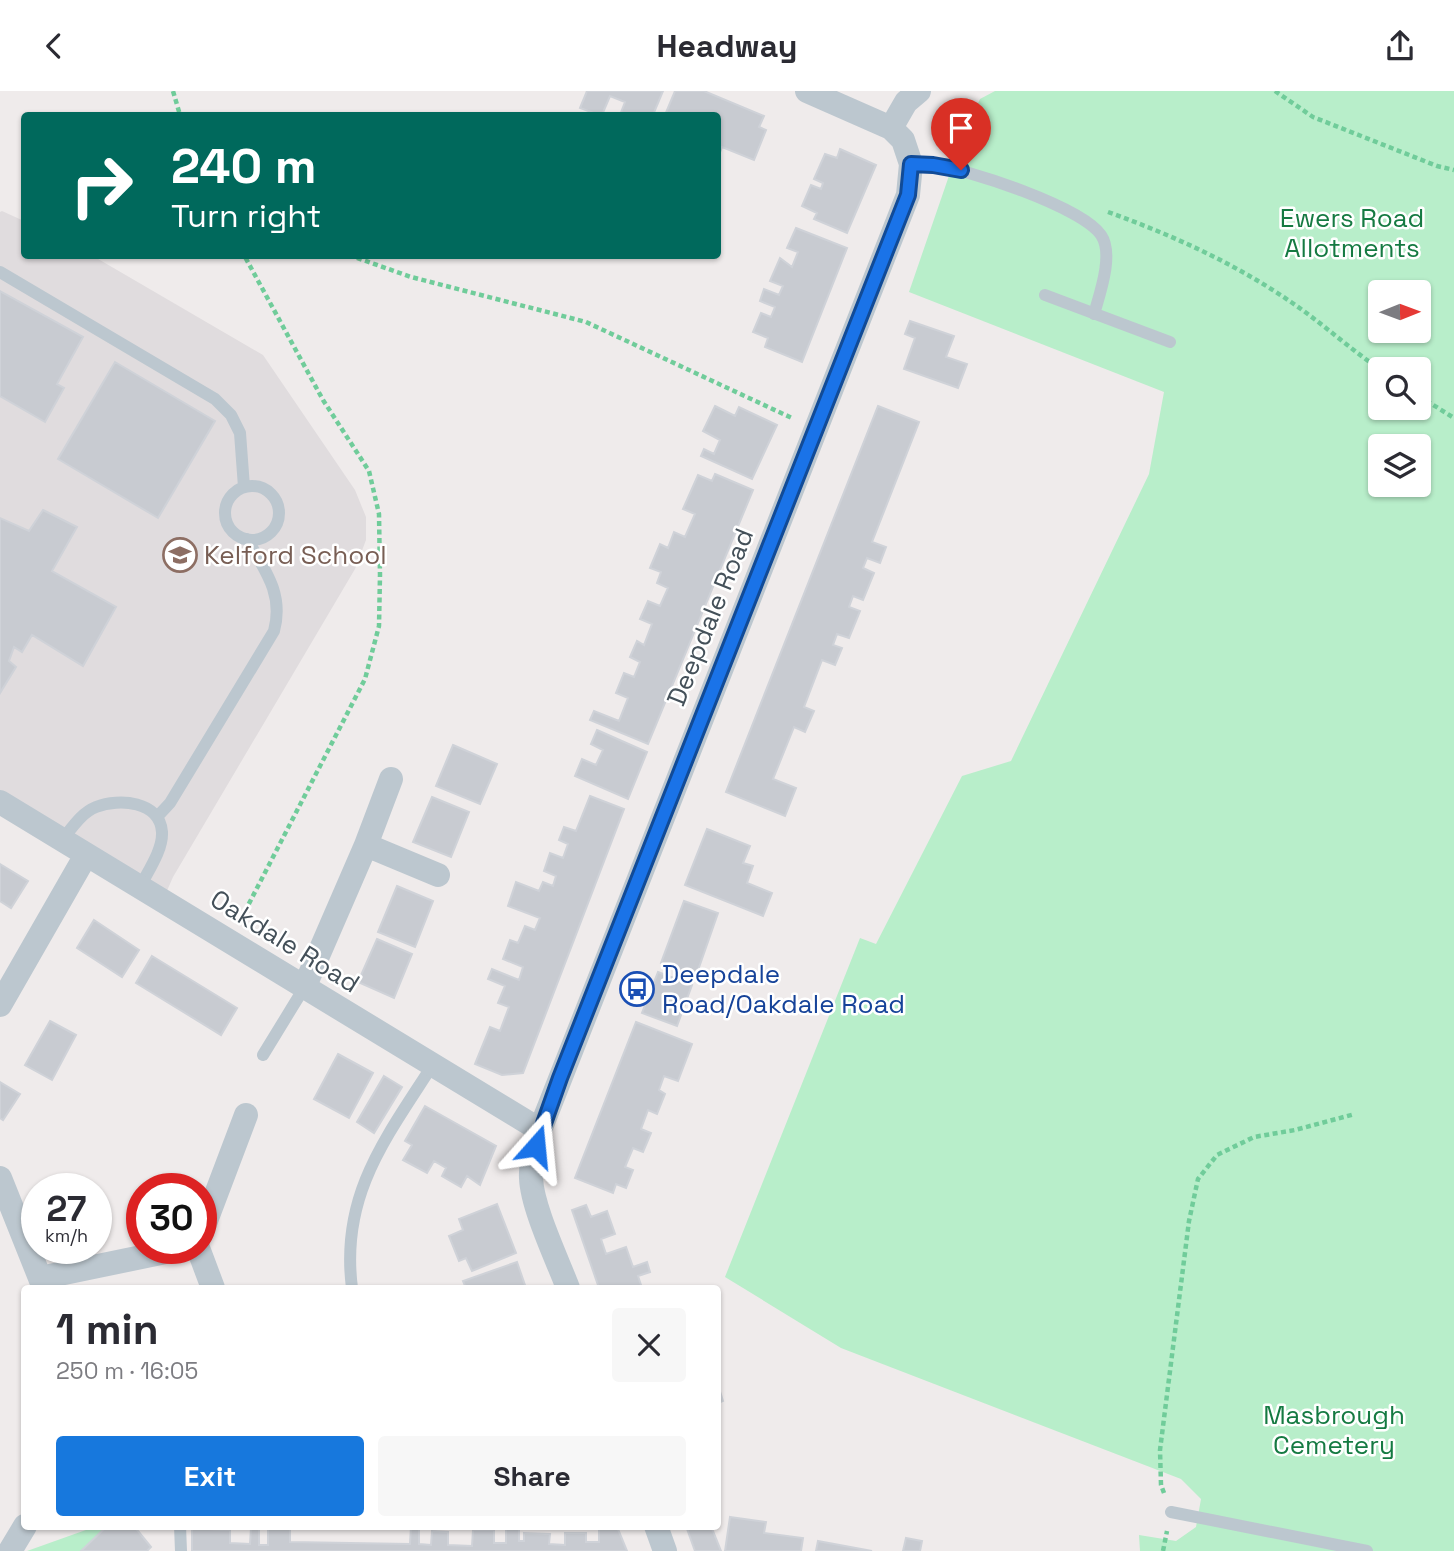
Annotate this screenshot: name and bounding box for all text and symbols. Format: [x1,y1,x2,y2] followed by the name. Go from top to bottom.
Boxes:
[657,26,797,66] text: Headway
[35,27,73,65] icon: back
[1381,27,1419,65] icon: share
[931,98,991,170] pin
[942,109,980,147] icon: arrive
[171,135,317,197] text: 240 m
[56,140,147,231] icon: right
[171,196,321,236] text: Turn right
[1280,201,1424,265] park label: Ewers Road Allotments
[1368,280,1432,343] north arrow
[1368,280,1431,497] map controls
[1368,357,1431,420] button: search
[1368,434,1431,497] button: layers
[659,523,761,711] street label: Deepdale Road
[161,536,199,574] school or university icon: Kelford School
[204,538,387,572] place label: Kelford School
[204,882,366,1000] street label: Oakdale Road
[662,957,905,1021] place label: Deepdale Road/Oakdale Road
[618,970,656,1008] bus stop icon: Deepdale Road/Oakdale Road
[499,1109,573,1183] position arrow
[126,1173,217,1264] speed limit sign: 30
[47,1187,86,1231] text: 27
[45,1224,88,1247] text: km/h
[56,1303,159,1356] text: 1 min
[612,1308,686,1382] button: close
[56,1356,198,1386] text: 250 m · 16:05
[1263,1398,1405,1462] park label: Masbrough Cemetery
[56,1436,364,1516] button: Exit
[378,1436,686,1516] button: Share

